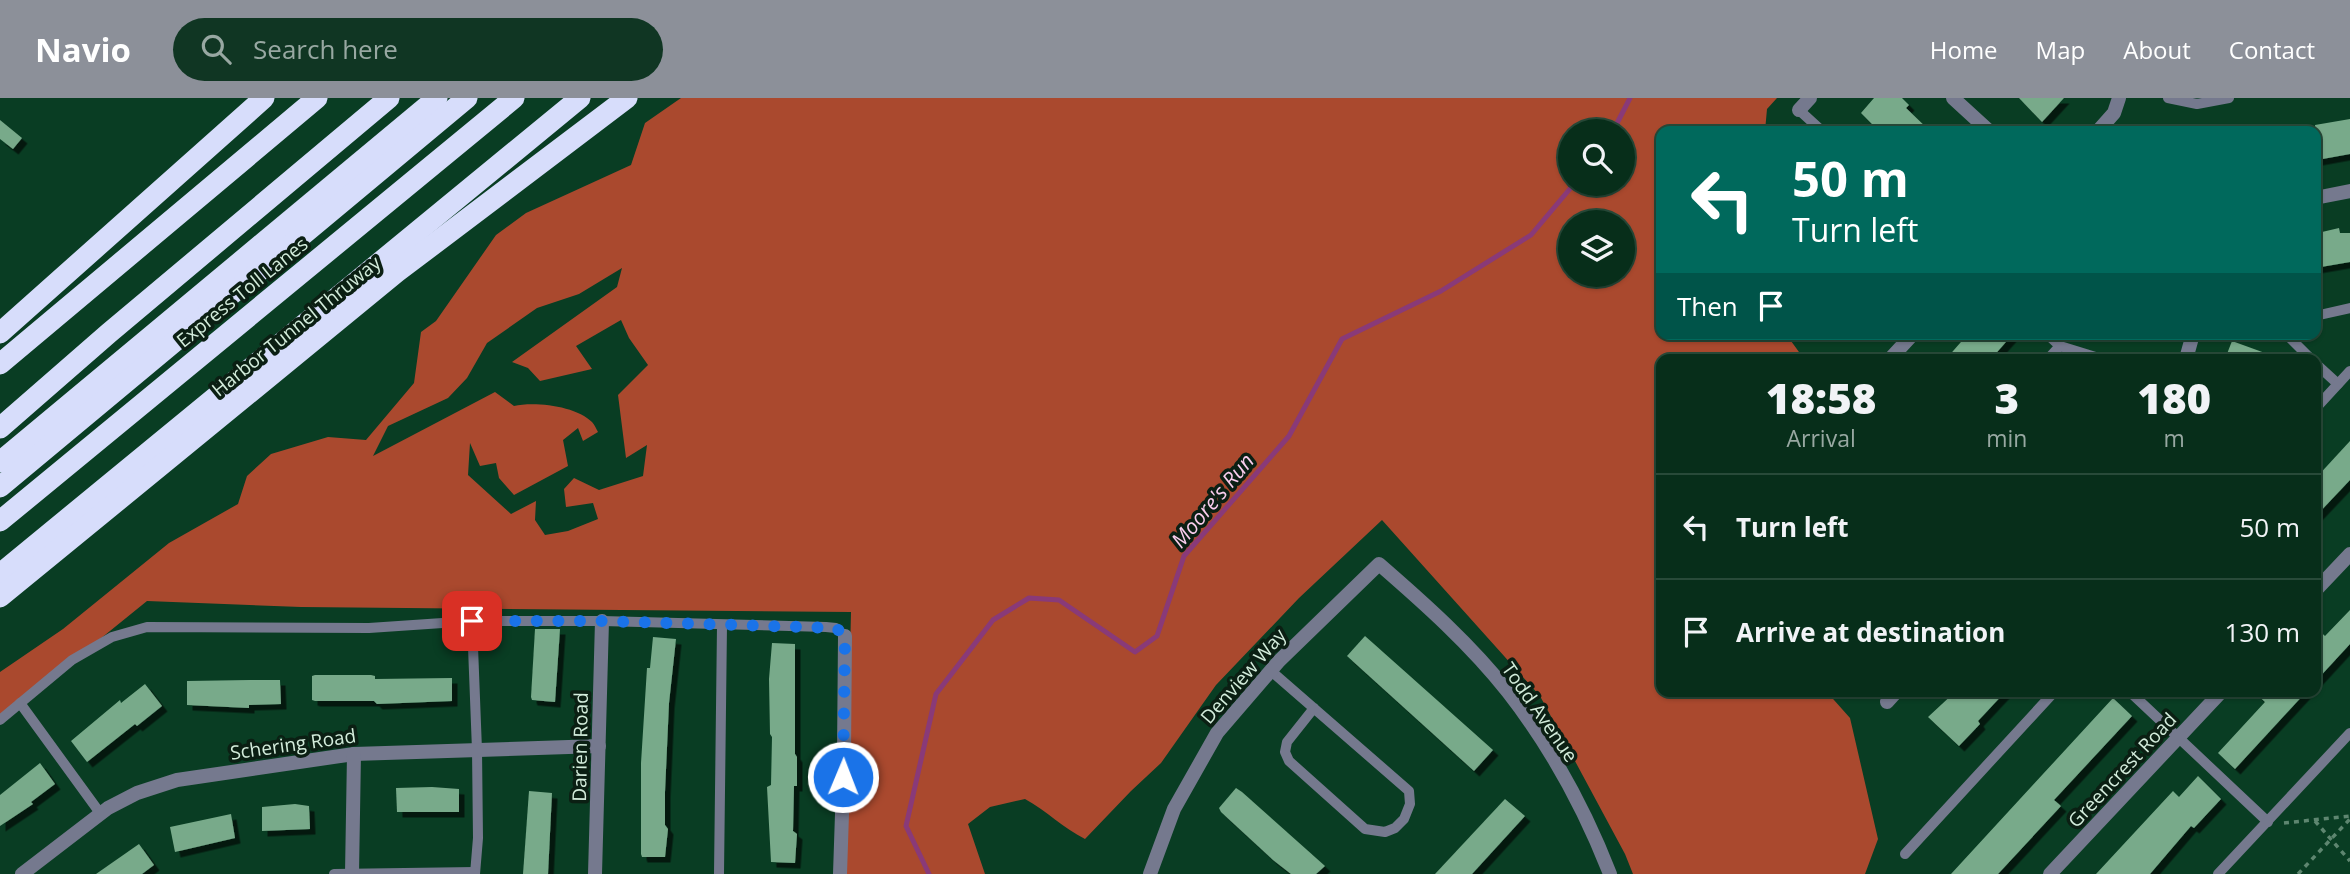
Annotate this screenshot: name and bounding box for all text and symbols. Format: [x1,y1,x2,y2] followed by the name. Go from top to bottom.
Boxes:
[173,18,663,81] search box
[35,27,131,72] text: Navio
[197,30,235,68] icon: search
[253,31,398,67] text: Search here
[1930,33,1998,66] text: Home
[2036,33,2085,66] text: Map
[2123,33,2191,66] text: About
[2229,33,2315,66] text: Contact
[1558,119,1635,287] map controls
[1558,119,1635,196] button: search
[1792,145,1909,211] text: 50 m
[1677,154,1768,245] icon: left
[1792,208,1918,251] text: Turn left
[1558,210,1635,287] button: layers
[171,231,313,353] street label: Express Toll Lanes
[206,249,386,402] street label: Harbor Tunnel Thruway
[1752,287,1790,325] icon: arrive
[1677,288,1738,324] text: Then
[1766,369,1876,426] text: 18:58
[1995,369,2019,426] text: 3
[2137,369,2211,426] text: 180
[1787,422,1856,454] text: Arrival
[1986,422,2027,454] text: min
[2164,422,2185,454] text: m
[1164,447,1260,553] water label: Moore's Run
[1677,508,1715,546] icon: left
[1736,509,1848,545] text: Turn left
[2239,509,2300,545] text: 50 m
[442,591,502,651] pin
[453,602,491,640] icon: arrive
[1677,613,1715,651] icon: arrive
[1736,614,2005,650] text: Arrive at destination
[2225,614,2300,650] text: 130 m
[1194,622,1292,729] street label: Denview Way
[1496,657,1584,767] street label: Todd Avenue
[566,692,594,802] street label: Darien Road
[2062,707,2182,833] street label: Greencrest Road
[228,722,358,766] street label: Schering Road
[806,740,880,814] position arrow

